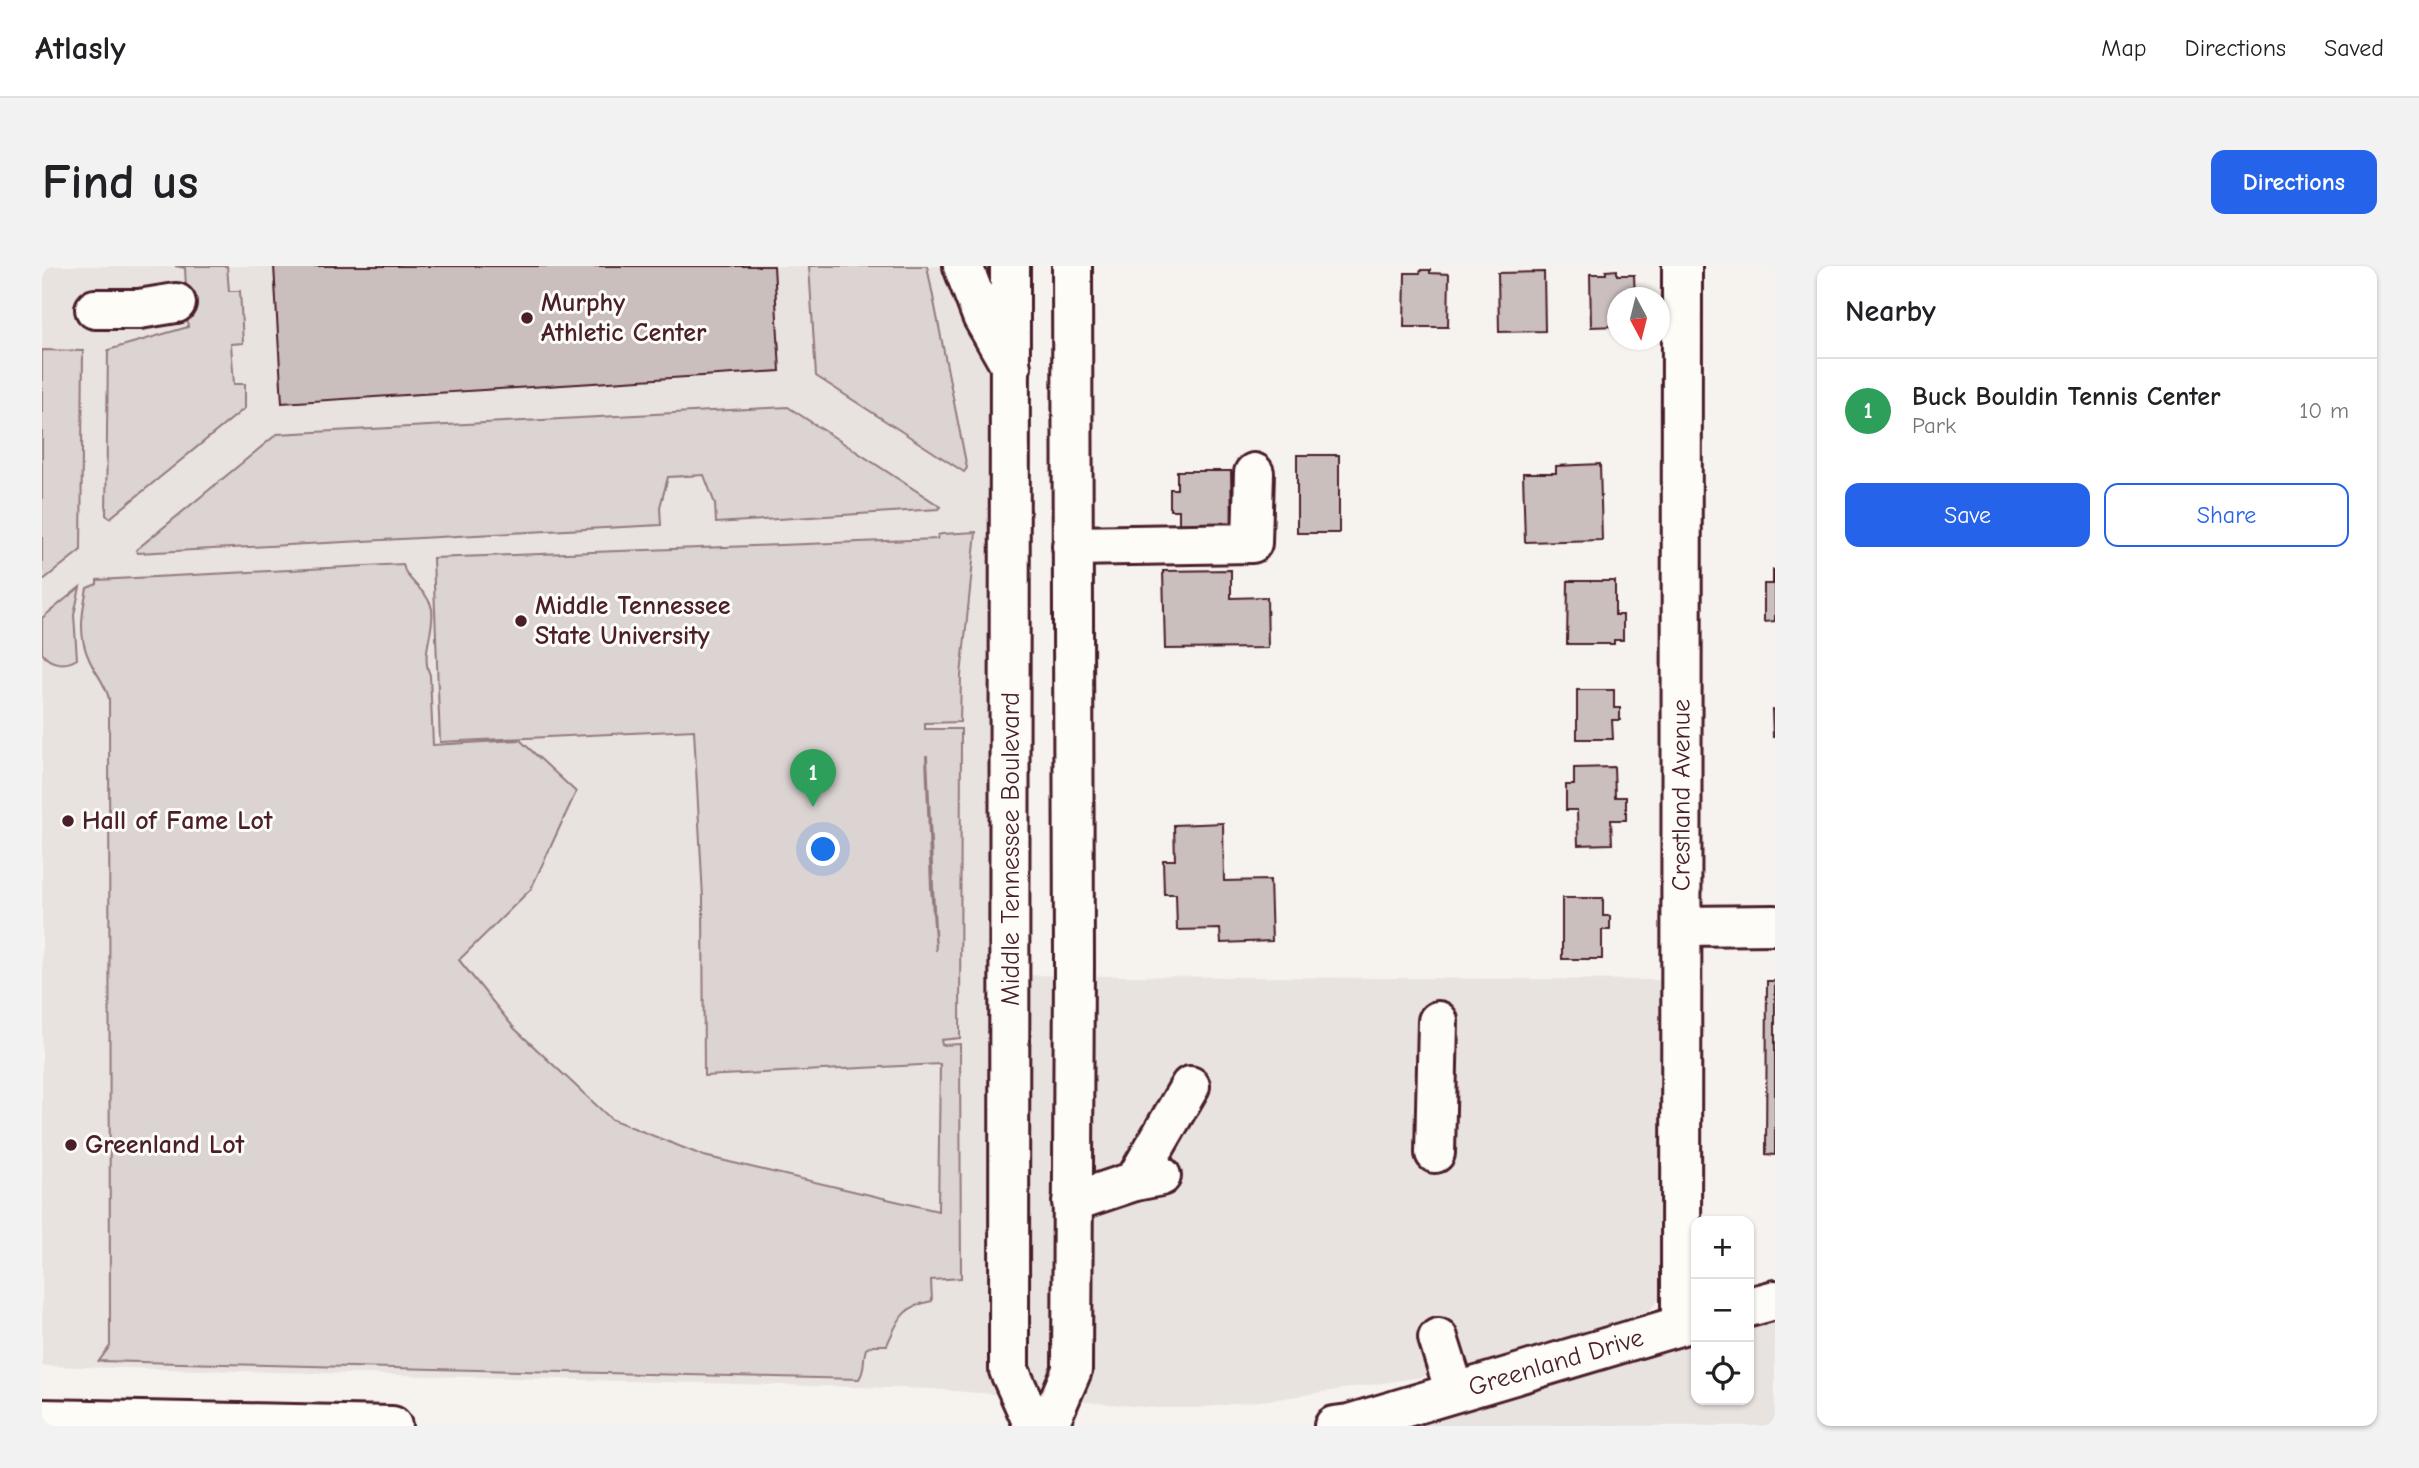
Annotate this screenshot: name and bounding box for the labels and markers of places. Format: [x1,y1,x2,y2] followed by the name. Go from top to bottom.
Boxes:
[541,288,707,348] place label: Murphy Athletic Center
[519,310,535,326] marker: Murphy Athletic Center
[535,591,731,651] place label: Middle Tennessee State University
[513,613,529,629] marker: Middle Tennessee State University
[790,749,836,807] pin: 1
[82,806,273,836] place label: Hall of Fame Lot
[60,813,76,829] marker: Hall of Fame Lot
[85,1130,245,1160] place label: Greenland Lot
[63,1137,79,1153] marker: Greenland Lot

